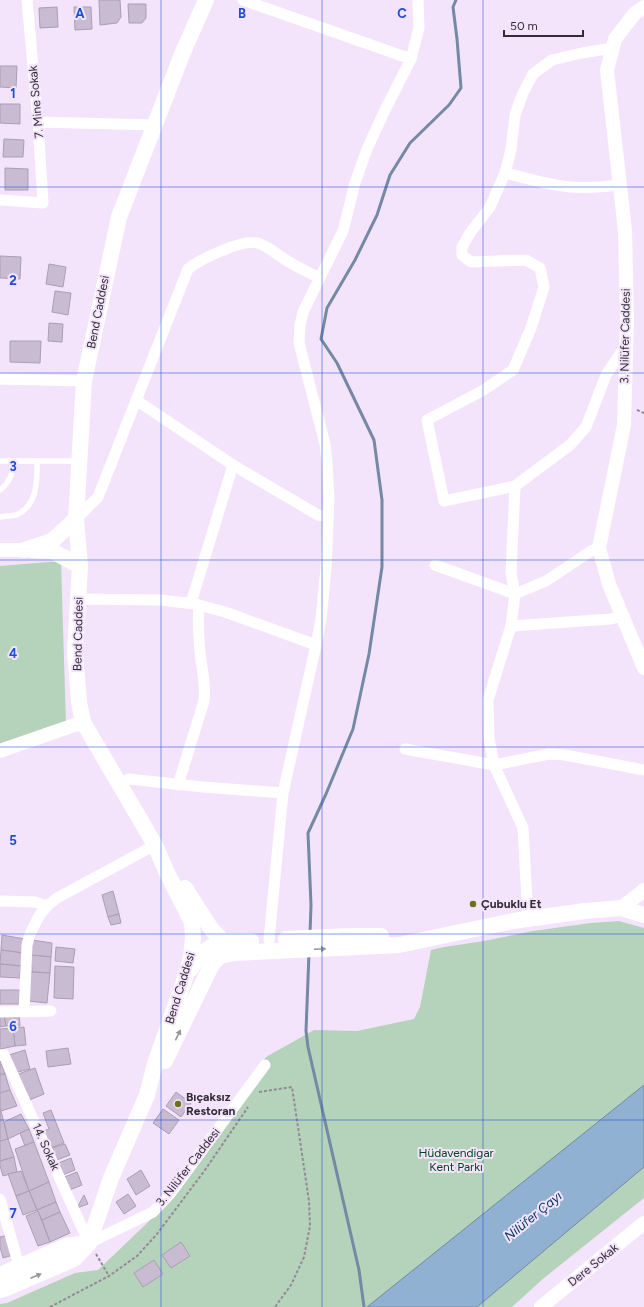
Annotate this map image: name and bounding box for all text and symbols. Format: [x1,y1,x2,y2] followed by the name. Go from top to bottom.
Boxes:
[75,6,85,21] text: A
[238,6,246,21] text: B
[397,6,407,21] text: C
[504,12,583,38] scale bar
[510,19,538,33] text: 50 m
[26,65,46,139] street label: 7. Mine Sokak
[10,86,16,101] text: 1
[9,273,17,288] text: 2
[84,274,112,350] street label: Bend Caddesi
[617,288,633,384] street label: 3. Nilüfer Caddesi
[9,459,17,474] text: 3
[70,597,86,671] street label: Bend Caddesi
[9,646,17,661] text: 4
[9,833,17,848] text: 5
[481,897,542,911] place label: Çubuklu Et
[468,899,478,909] marker: Çubuklu Et
[314,945,326,952] one-way arrow
[162,950,198,1026] street label: Bend Caddesi
[9,1019,17,1034] text: 6
[175,1030,181,1041] one-way arrow
[186,1090,236,1118] place label: Bıçaksız Restoran
[173,1099,183,1109] marker: Bıçaksız Restoran
[29,1121,63,1173] street label: 14. Sokak
[153,1125,223,1209] street label: 3. Nilüfer Caddesi
[418,1146,494,1174] park label: Hüdavendigar Kent Parkı
[501,1188,565,1244] water label: Nilüfer Çayı
[9,1206,17,1221] text: 7
[565,1240,621,1289] street label: Dere Sokak
[31,1272,43,1278] one-way arrow

